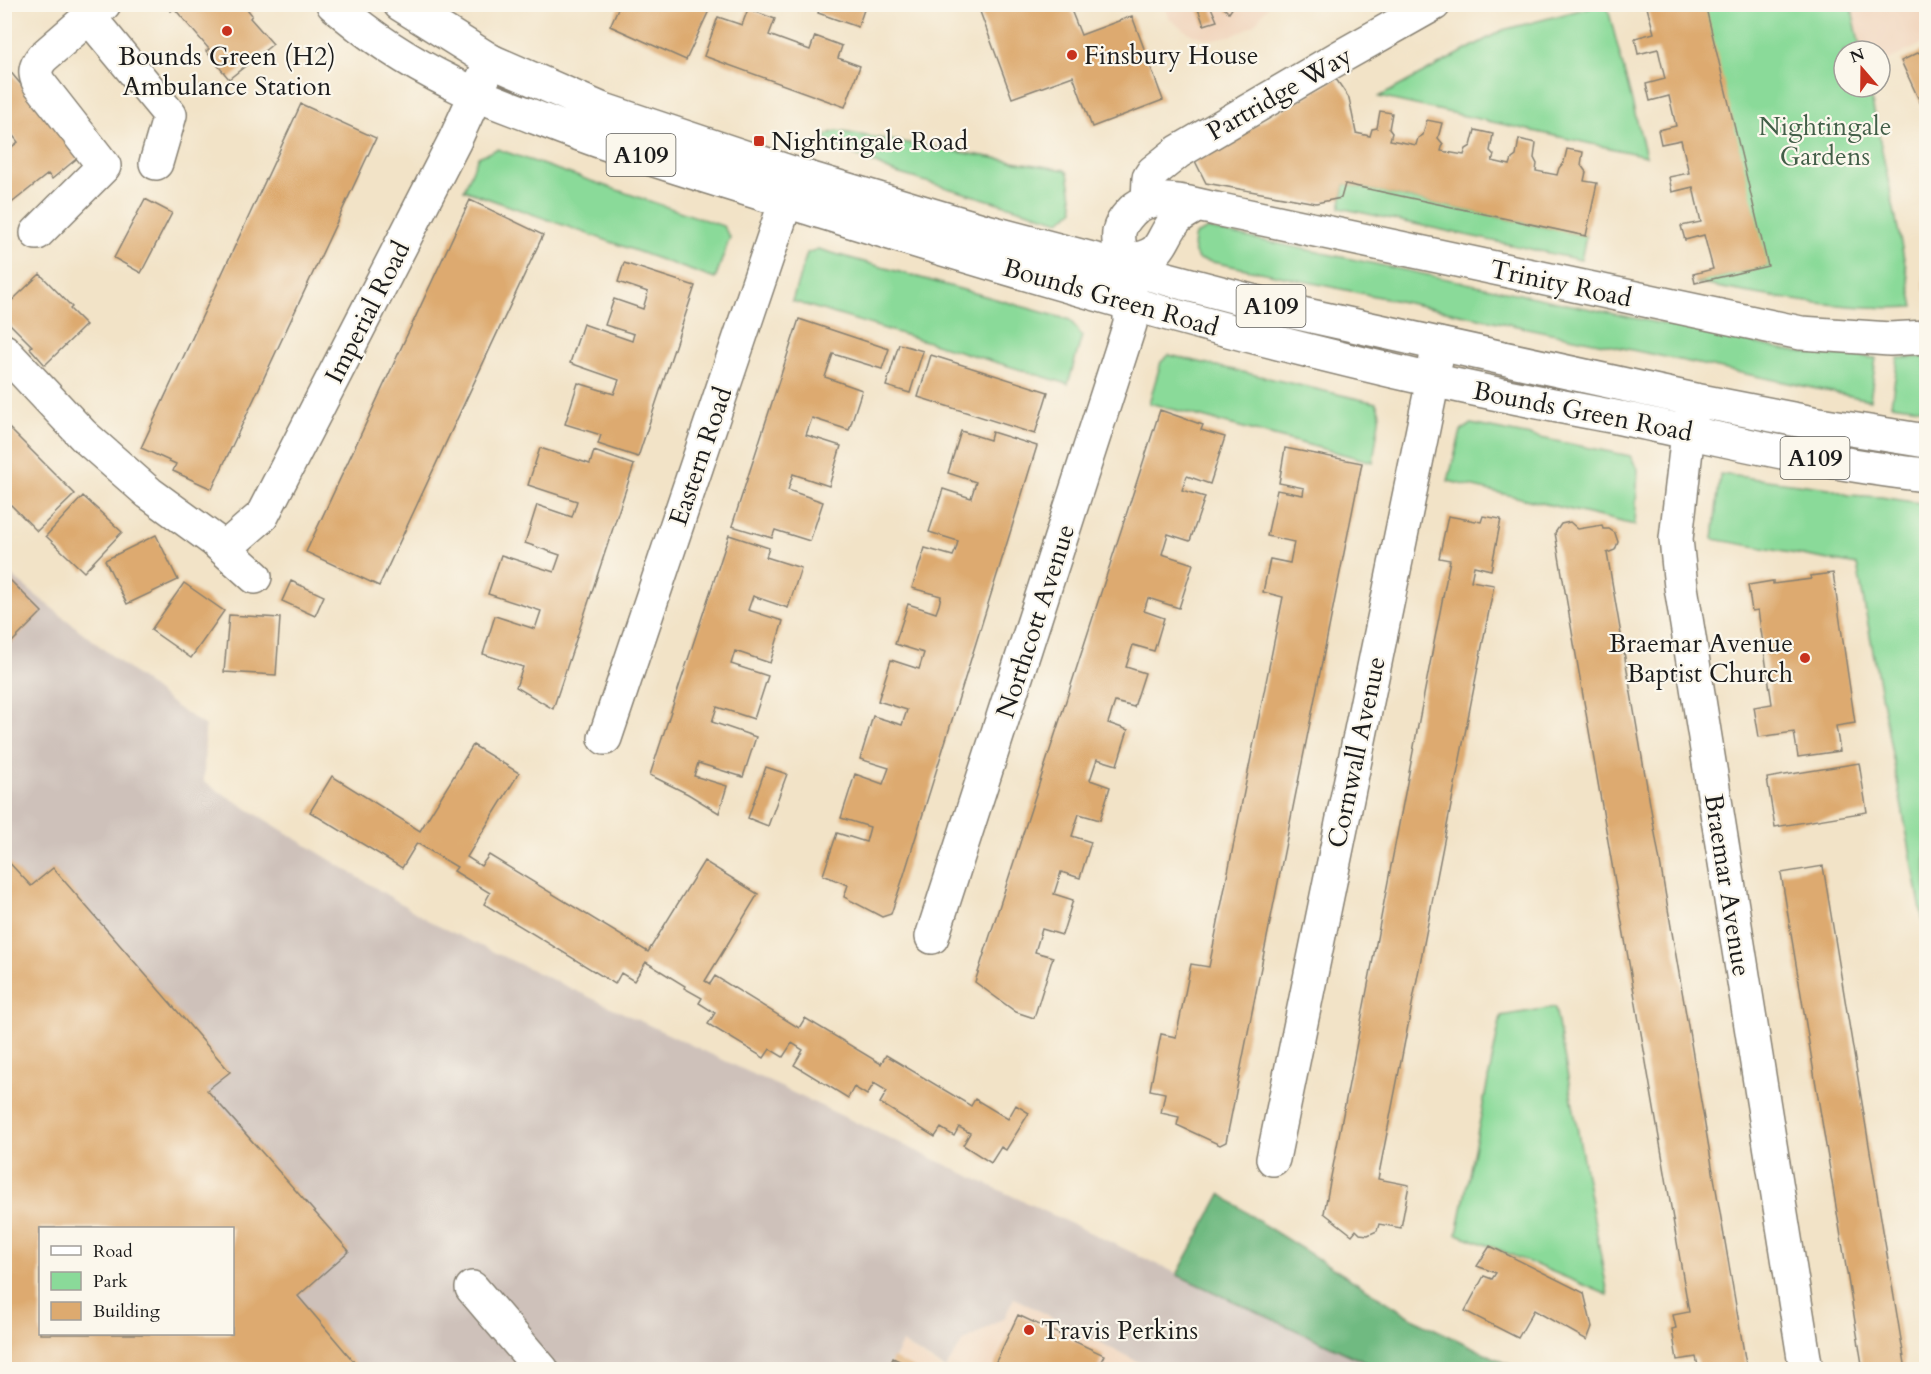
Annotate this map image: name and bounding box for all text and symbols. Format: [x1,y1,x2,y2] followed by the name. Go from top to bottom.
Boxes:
[220,24,234,38] marker: Bounds Green (H2) Ambulance Station
[1084,38,1259,73] place label: Finsbury House
[1200,38,1358,149] street label: Partridge Way
[118,39,336,104] place label: Bounds Green (H2) Ambulance Station
[1832,39,1892,99] north arrow
[1847,43,1868,69] text: N
[1065,48,1079,62] marker: Finsbury House
[1759,109,1891,174] park label: Nightingale Gardens
[771,124,968,159] place label: Nightingale Road
[606,134,676,176] road number: A109
[752,134,766,148] marker: Nightingale Road
[317,235,418,389] street label: Imperial Road
[999,250,1223,345] street label: Bounds Green Road
[1487,251,1635,316] street label: Trinity Road
[1236,285,1306,327] road number: A109
[1470,373,1696,450] street label: Bounds Green Road
[660,382,741,530] street label: Eastern Road
[1780,437,1850,479] road number: A109
[988,520,1083,723] street label: Northcott Avenue
[1609,626,1793,691] place label: Braemar Avenue Baptist Church
[1798,651,1812,665] marker: Braemar Avenue Baptist Church
[1319,653,1394,851] street label: Cornwall Avenue
[1696,791,1759,979] street label: Braemar Avenue
[39,1227,234,1335] legend
[93,1239,133,1264] text: Road
[93,1269,128,1294] text: Park
[93,1299,161,1324] text: Building
[1041,1313,1198,1348] place label: Travis Perkins
[1022,1323,1036,1337] marker: Travis Perkins

